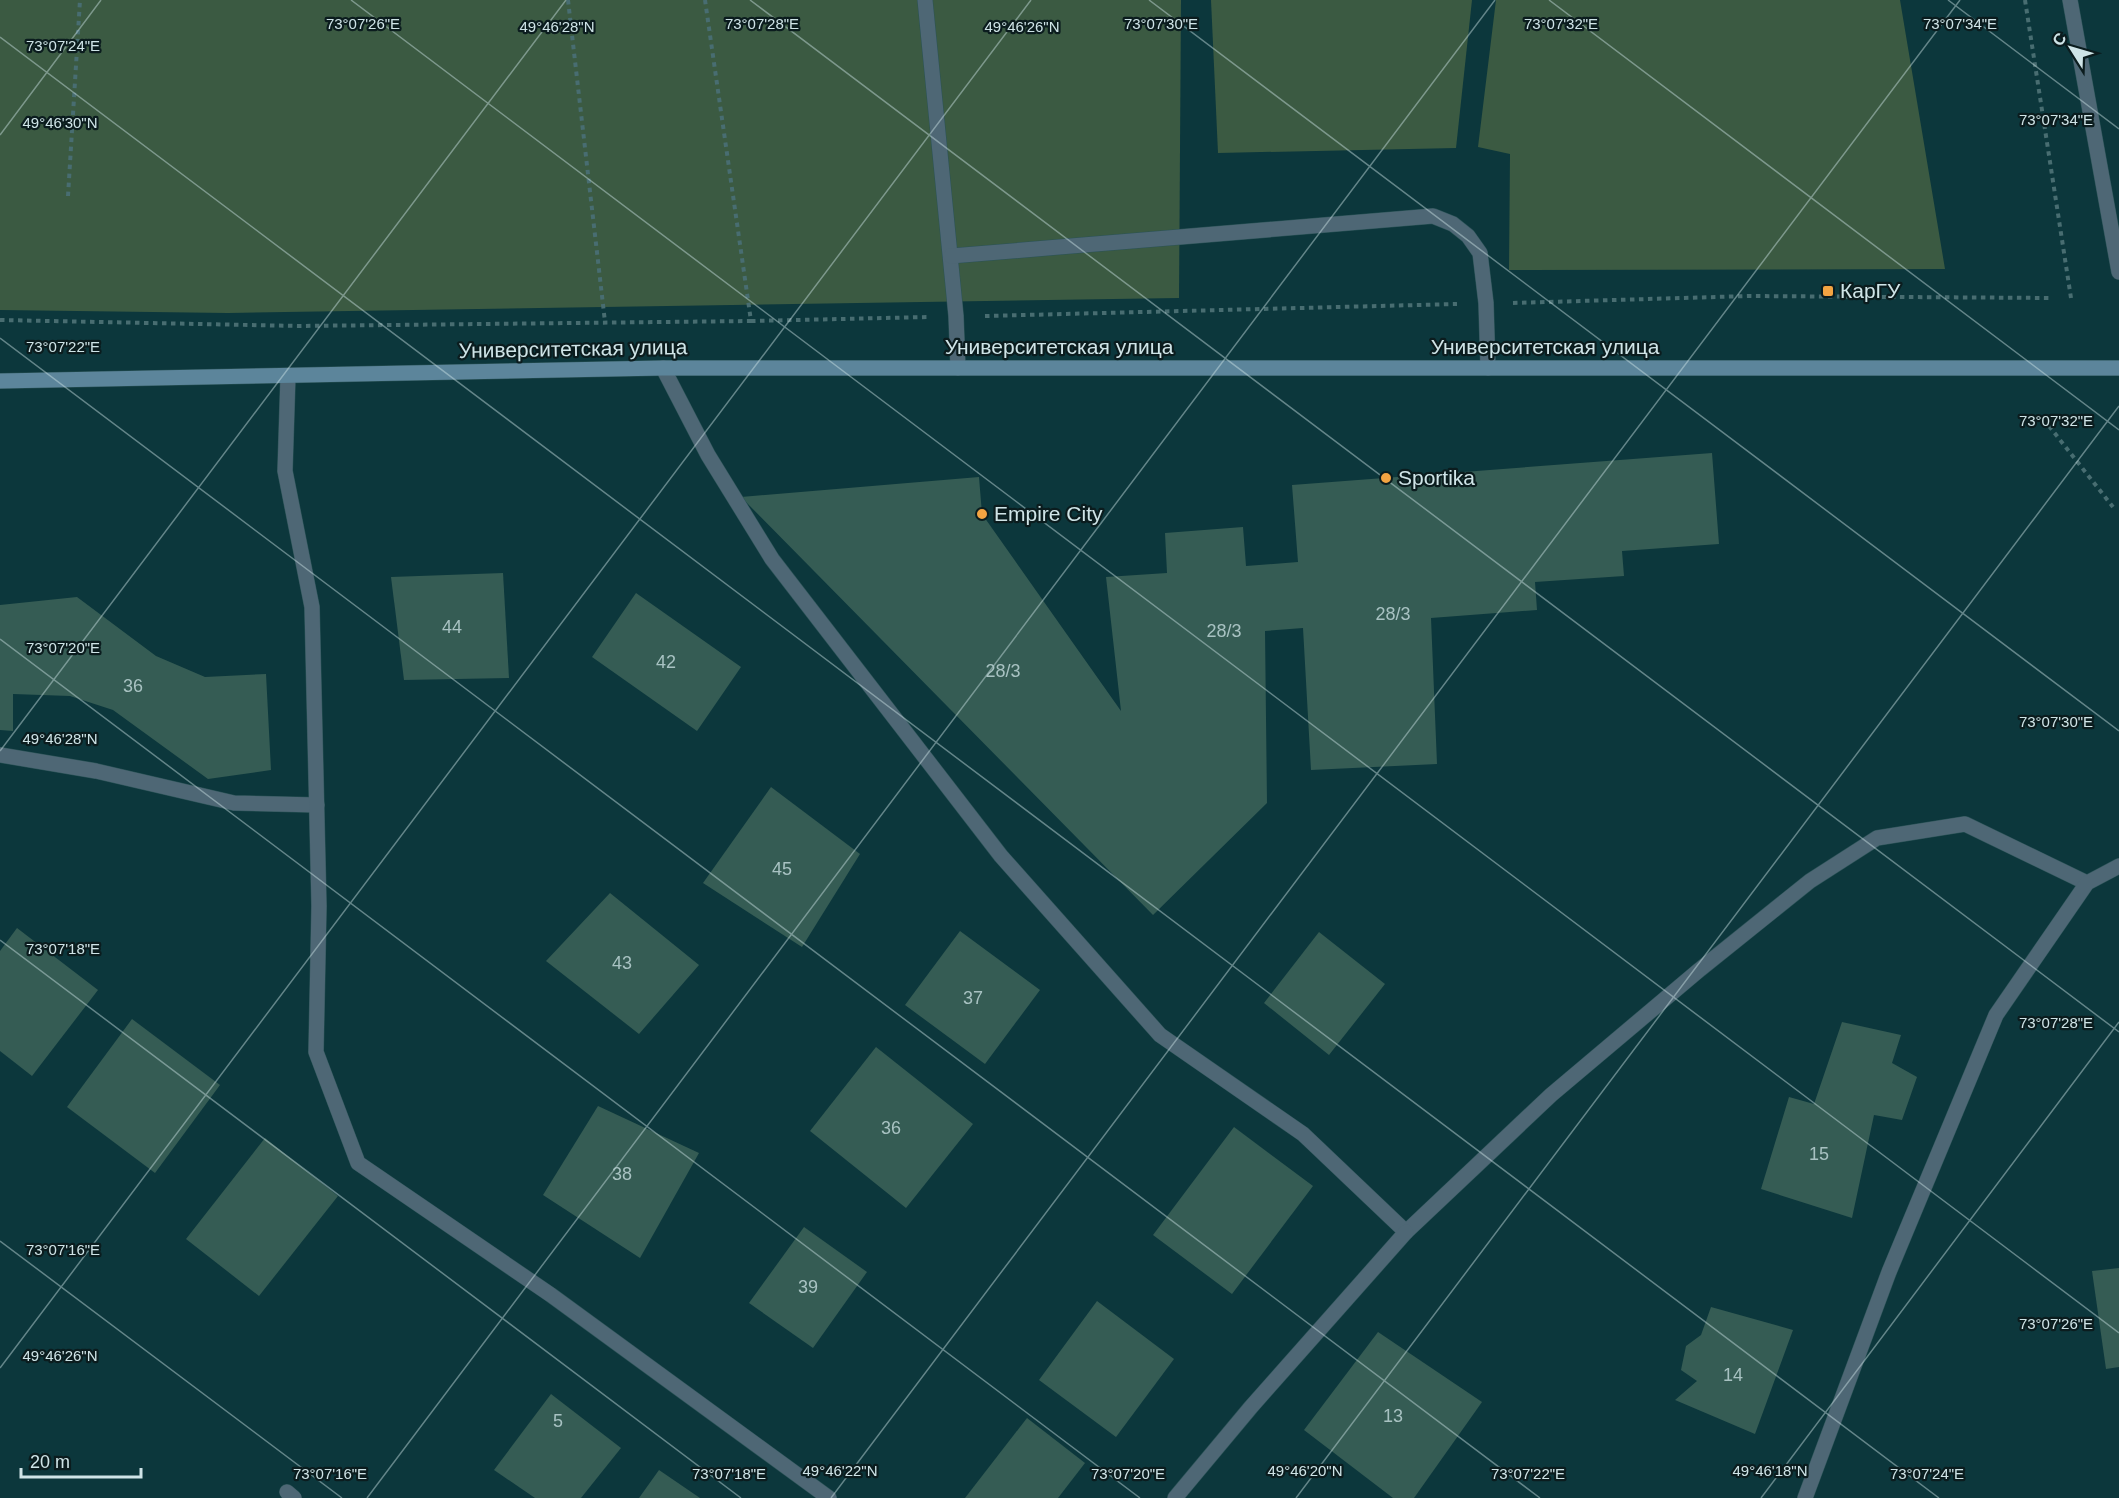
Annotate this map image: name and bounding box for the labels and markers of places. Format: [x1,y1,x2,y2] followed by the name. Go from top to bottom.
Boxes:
[1840,279,1901,302] place label: КарГУ
[1821,284,1835,298] marker: КарГУ
[1398,466,1475,489] place label: Sportika
[1379,471,1393,485] marker: Sportika
[994,502,1103,525] place label: Empire City
[975,507,989,521] marker: Empire City

